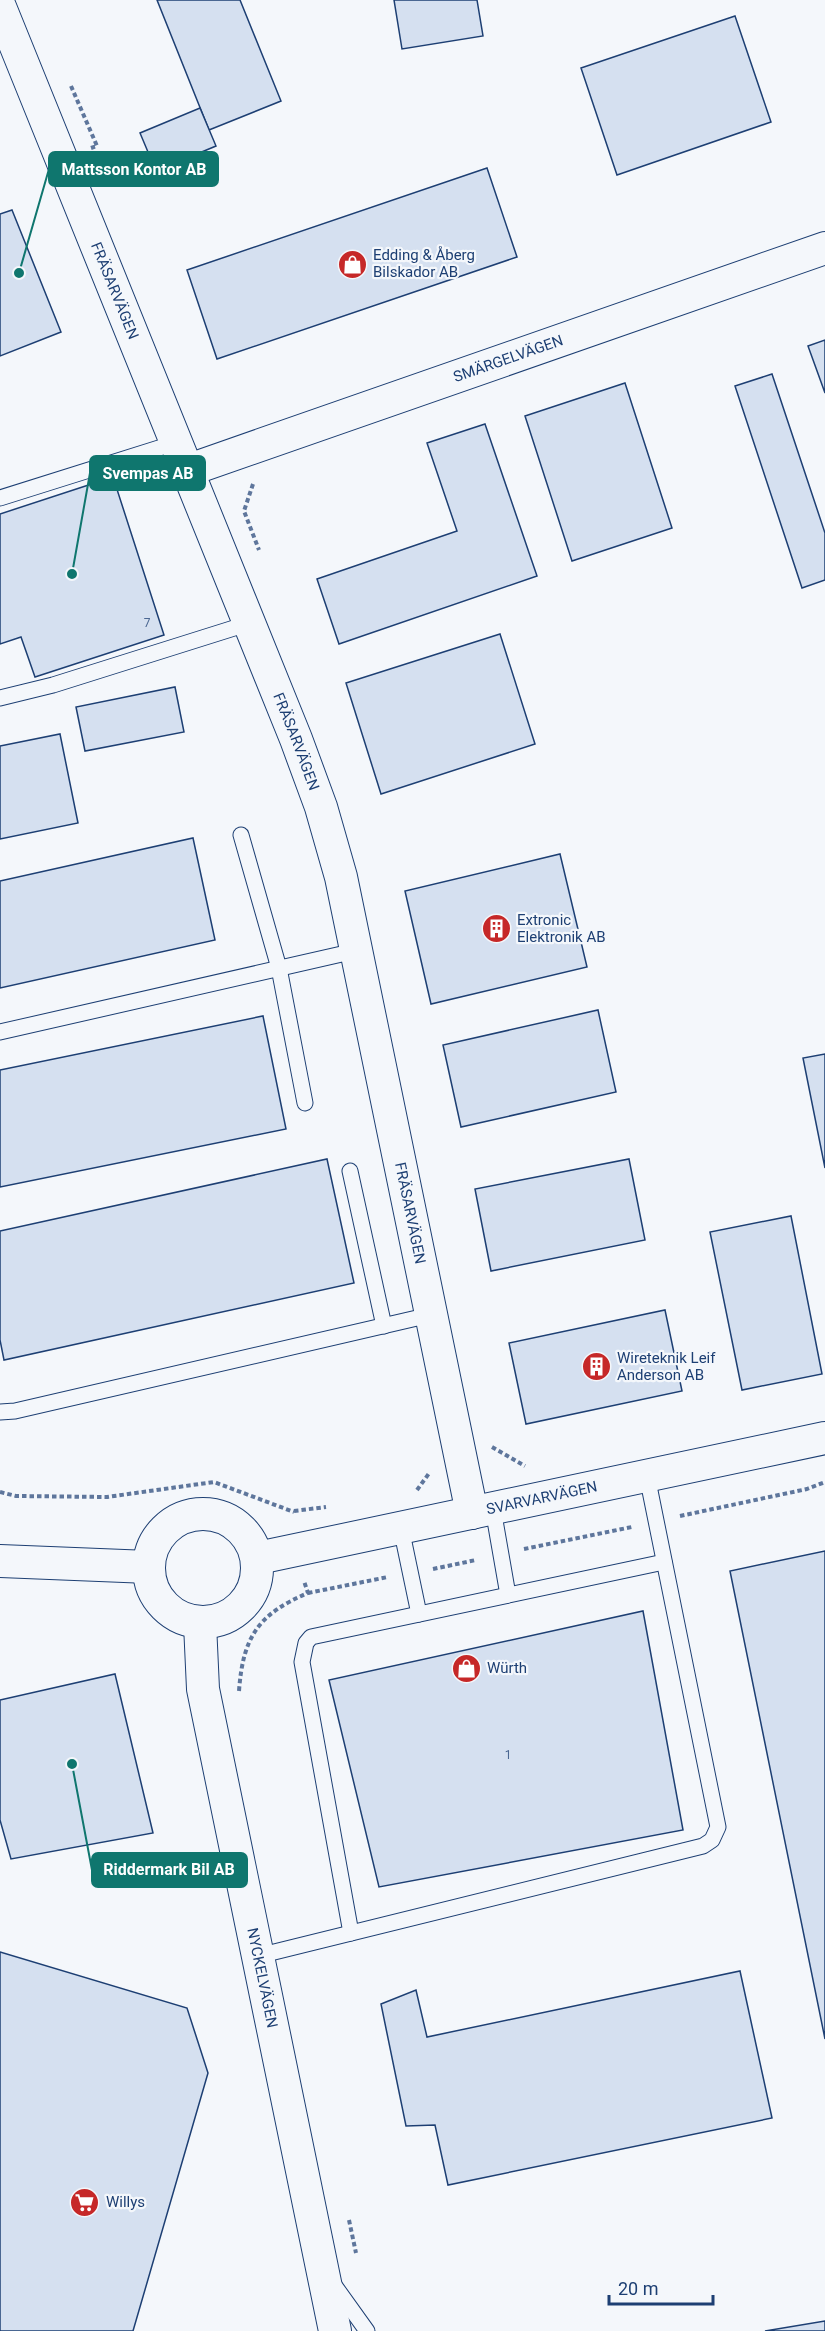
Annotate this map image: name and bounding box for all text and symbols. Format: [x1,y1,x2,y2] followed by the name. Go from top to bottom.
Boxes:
[49,152,218,186] callout: Mattsson Kontor AB
[62,160,206,179] text: Mattsson Kontor AB
[87,239,142,342] street label: FRÄSARVÄGEN
[373,246,475,281] place label: Edding & Åberg Bilskador AB
[336,248,368,280] shop icon: Edding & Åberg Bilskador AB
[451,331,565,386] street label: SMÄRGELVÄGEN
[90,456,205,490] callout: Svempas AB
[102,464,194,483] text: Svempas AB
[144,616,151,630] house number: 7
[269,690,323,793] street label: FRÄSARVÄGEN
[517,911,606,946] place label: Extronic Elektronik AB
[480,913,512,945] building icon: Extronic Elektronik AB
[391,1161,429,1266] street label: FRÄSARVÄGEN
[617,1349,716,1384] place label: Wireteknik Leif Anderson AB
[580,1351,612,1383] building icon: Wireteknik Leif Anderson AB
[485,1477,599,1518] street label: SVARVARVÄGEN
[450,1652,482,1684] shop icon: Würth
[487,1659,527,1677] place label: Würth
[505,1748,511,1762] house number: 1
[92,1853,247,1887] callout: Riddermark Bil AB
[103,1860,235,1879] text: Riddermark Bil AB
[243,1926,281,2030] street label: NYCKELVÄGEN
[69,2186,101,2218] supermarket icon: Willys
[106,2193,145,2211] place label: Willys
[609,2268,712,2306] scale bar
[618,2278,658,2299] text: 20 m

